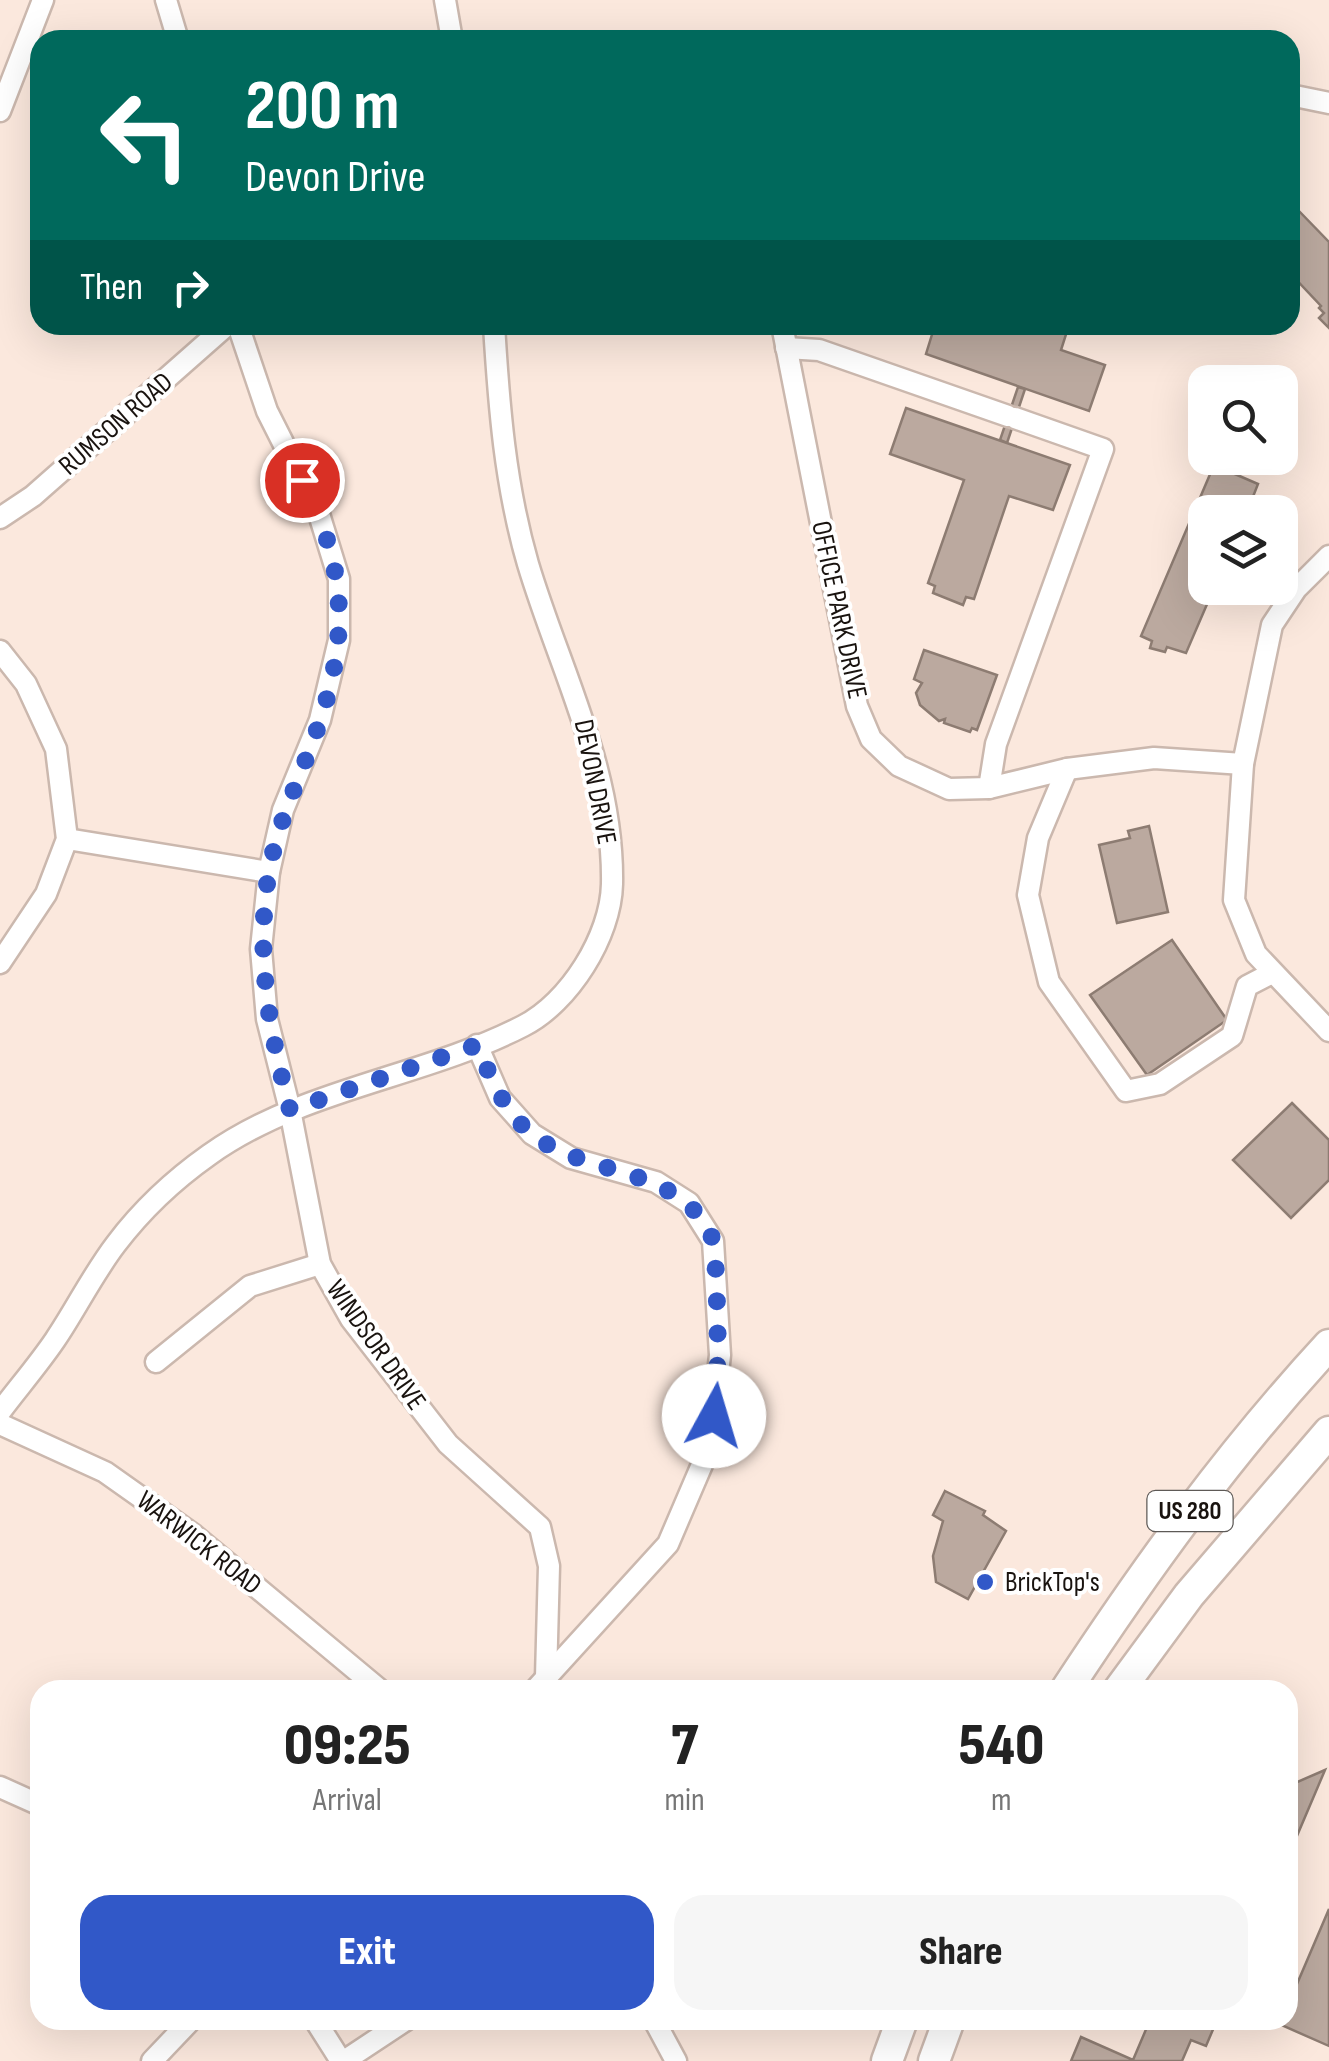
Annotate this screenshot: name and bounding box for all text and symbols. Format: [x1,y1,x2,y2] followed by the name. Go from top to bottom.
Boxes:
[245,65,400,149] text: 200 m
[80,70,210,200] icon: left
[245,150,426,205] text: Devon Drive
[163,260,218,315] icon: right
[80,265,143,310] text: Then
[1188,365,1298,605] map controls
[1188,365,1298,475] button: search
[52,366,180,482] street label: RUMSON ROAD
[260,438,345,523] pin
[275,453,330,508] icon: arrive
[1188,495,1298,605] button: layers
[804,518,874,702] street label: OFFICE PARK DRIVE
[567,717,623,847] street label: DEVON DRIVE
[319,1274,433,1416] street label: WINDSOR DRIVE
[662,1364,766,1468] position arrow
[130,1484,268,1602] street label: WARWICK ROAD
[1148,1491,1232,1531] road number: US 280
[1005,1566,1100,1599] place label: BrickTop's
[974,1571,996,1593] marker: BrickTop's
[284,1710,411,1782] text: 09:25
[671,1710,698,1782] text: 7
[958,1710,1044,1782] text: 540
[313,1781,382,1820] text: Arrival
[665,1781,705,1820] text: min
[991,1781,1012,1820] text: m
[80,1895,654,2010] button: Exit
[674,1895,1248,2010] button: Share

